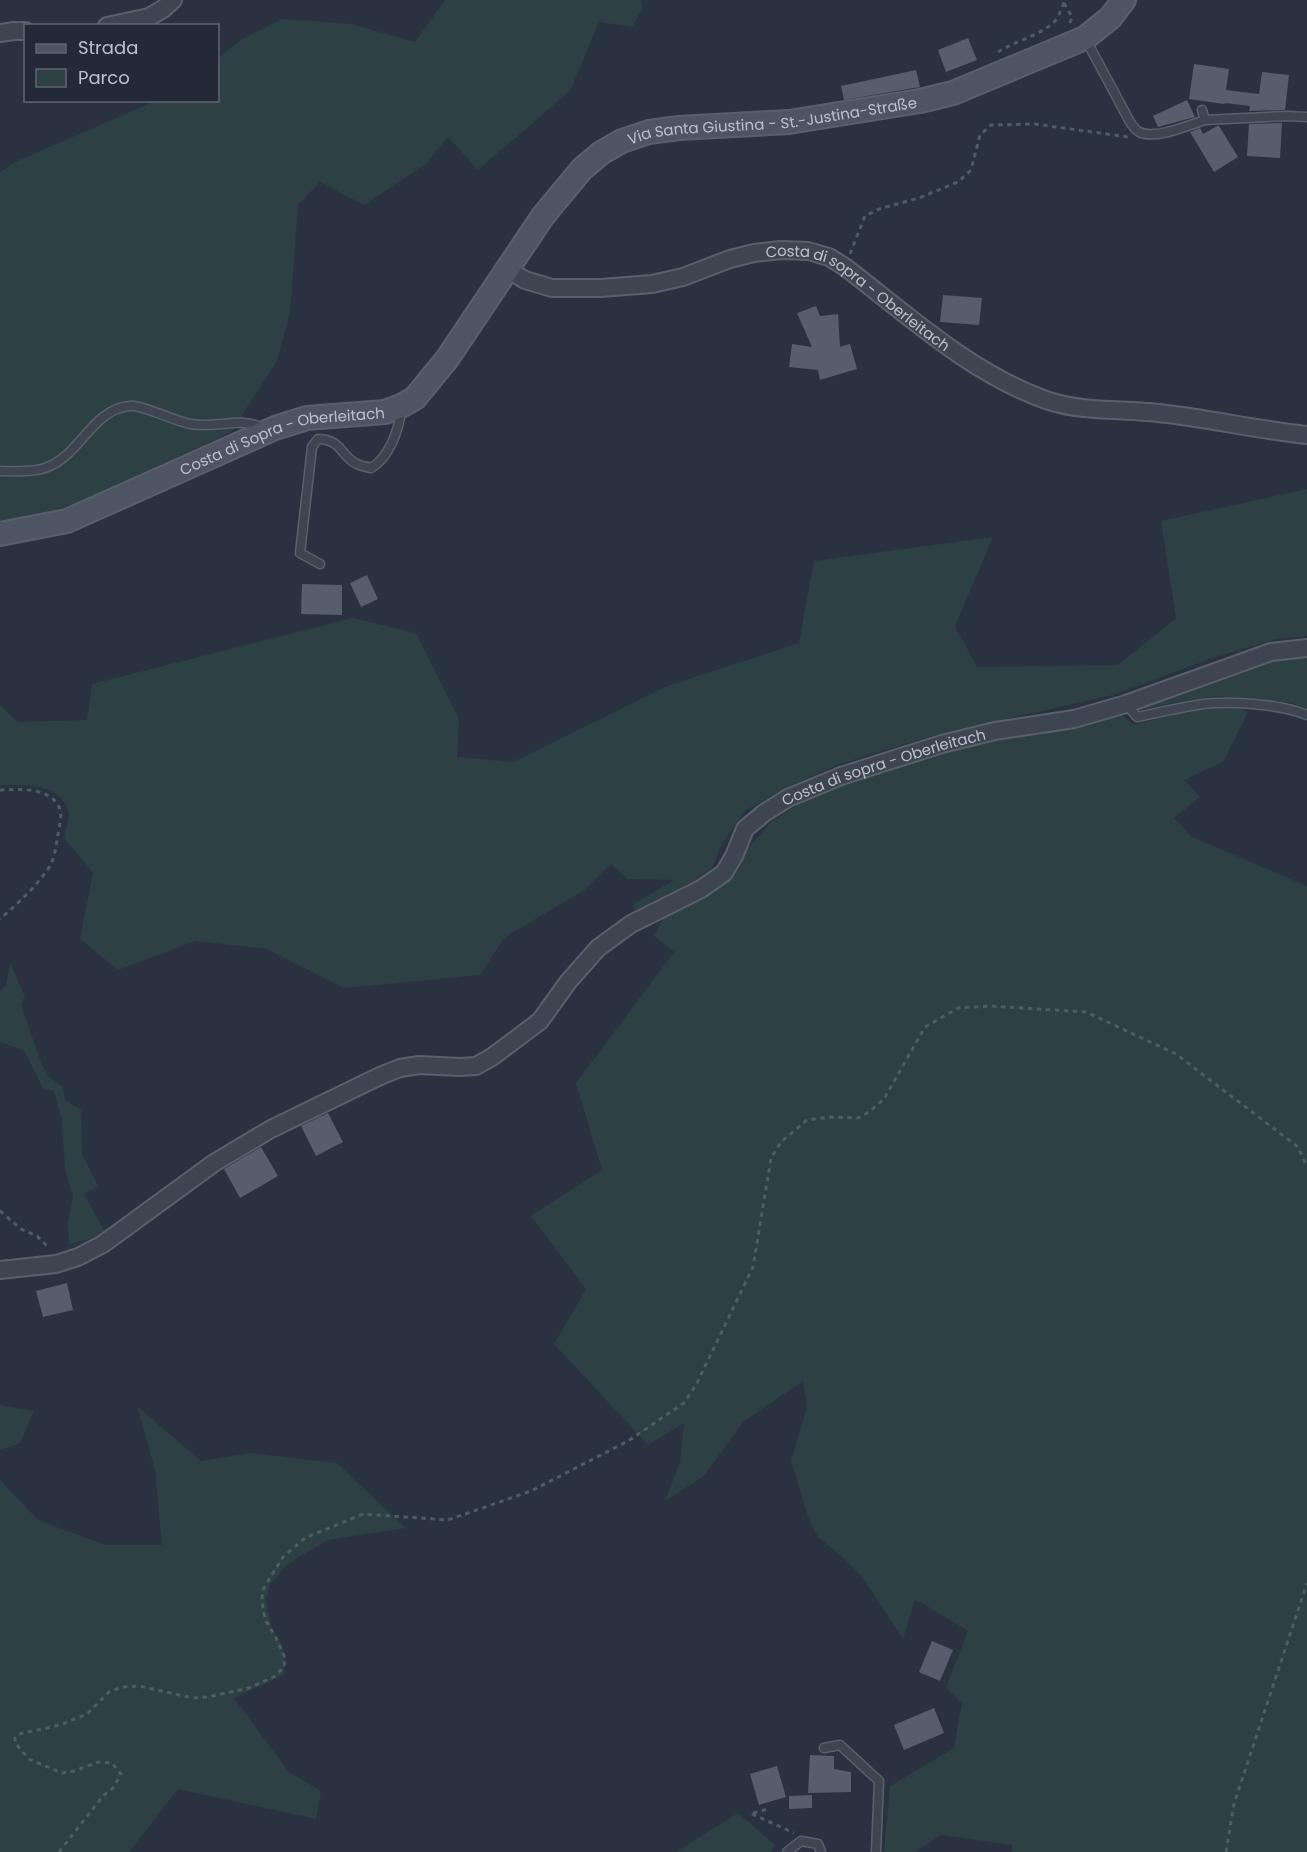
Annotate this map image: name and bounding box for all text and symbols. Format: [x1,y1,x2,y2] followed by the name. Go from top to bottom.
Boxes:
[24,24,219,102] legend
[78,35,138,60] text: Strada
[78,65,130,90] text: Parco
[624,91,918,149] street label: Via Santa Giustina - St.-Justina-Straße
[764,239,955,356] street label: Costa di sopra - Oberleitach
[176,402,385,480] street label: Costa di Sopra - Oberleitach
[777,723,988,810] street label: Costa di sopra - Oberleitach

